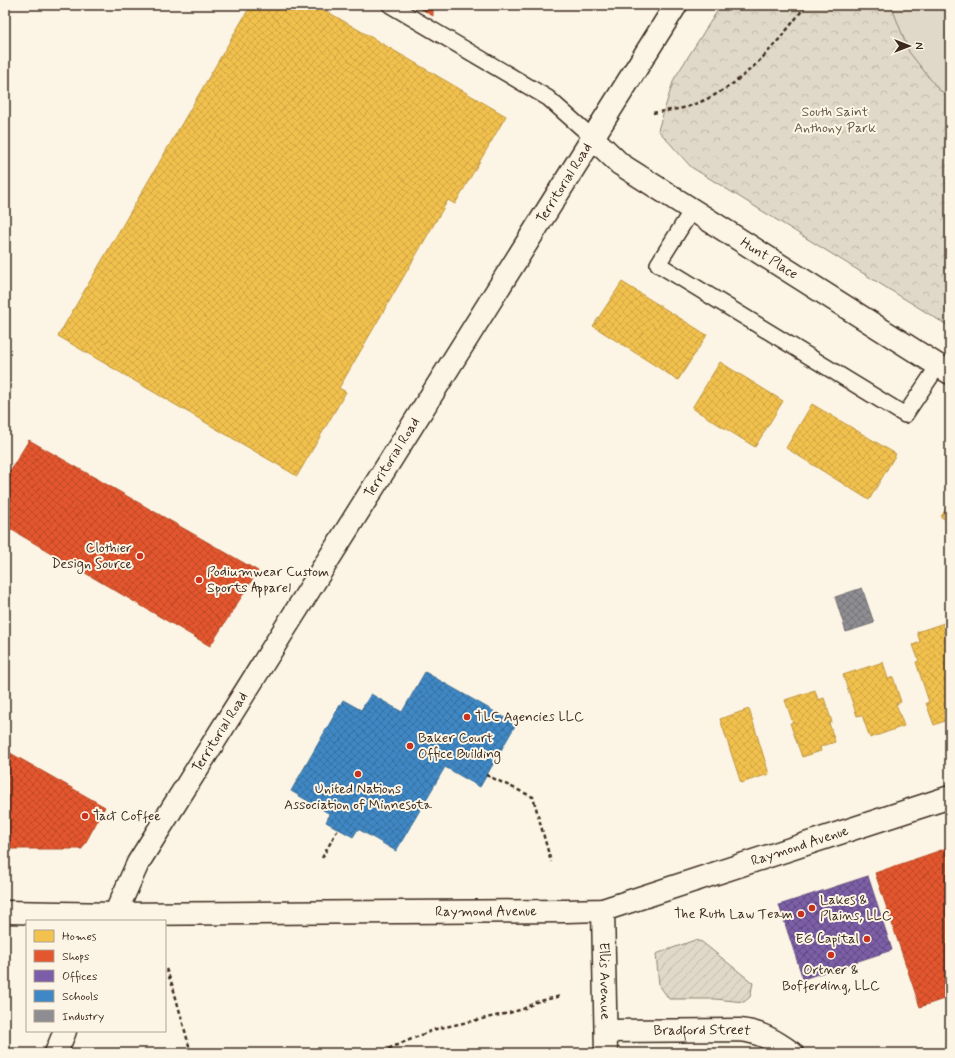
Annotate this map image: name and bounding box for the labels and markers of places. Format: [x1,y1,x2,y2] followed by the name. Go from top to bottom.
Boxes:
[51,539,132,574] place label: Clothier Design Source
[135,551,145,561] marker: Clothier Design Source
[207,563,329,598] place label: Podiumwear Custom Sports Apparel
[194,575,204,585] marker: Podiumwear Custom Sports Apparel
[475,708,584,726] place label: TLC Agencies LLC
[462,712,472,722] marker: TLC Agencies LLC
[418,729,501,764] place label: Baker Court Office Building
[405,741,415,751] marker: Baker Court Office Building
[353,769,363,779] marker: United Nations Association of Minnesota
[284,780,433,814] place label: United Nations Association of Minnesota
[93,807,161,825] place label: Tact Coffee
[80,811,90,821] marker: Tact Coffee
[820,891,892,925] place label: Lakes & Plains, LLC
[807,903,817,913] marker: Lakes & Plains, LLC
[674,905,793,923] place label: The Ruth Law Team
[796,909,806,919] marker: The Ruth Law Team
[795,930,859,948] place label: EG Capital
[862,934,872,944] marker: EG Capital
[826,950,836,960] marker: Ortner & Bofferding, LLC
[782,961,880,995] place label: Ortner & Bofferding, LLC

